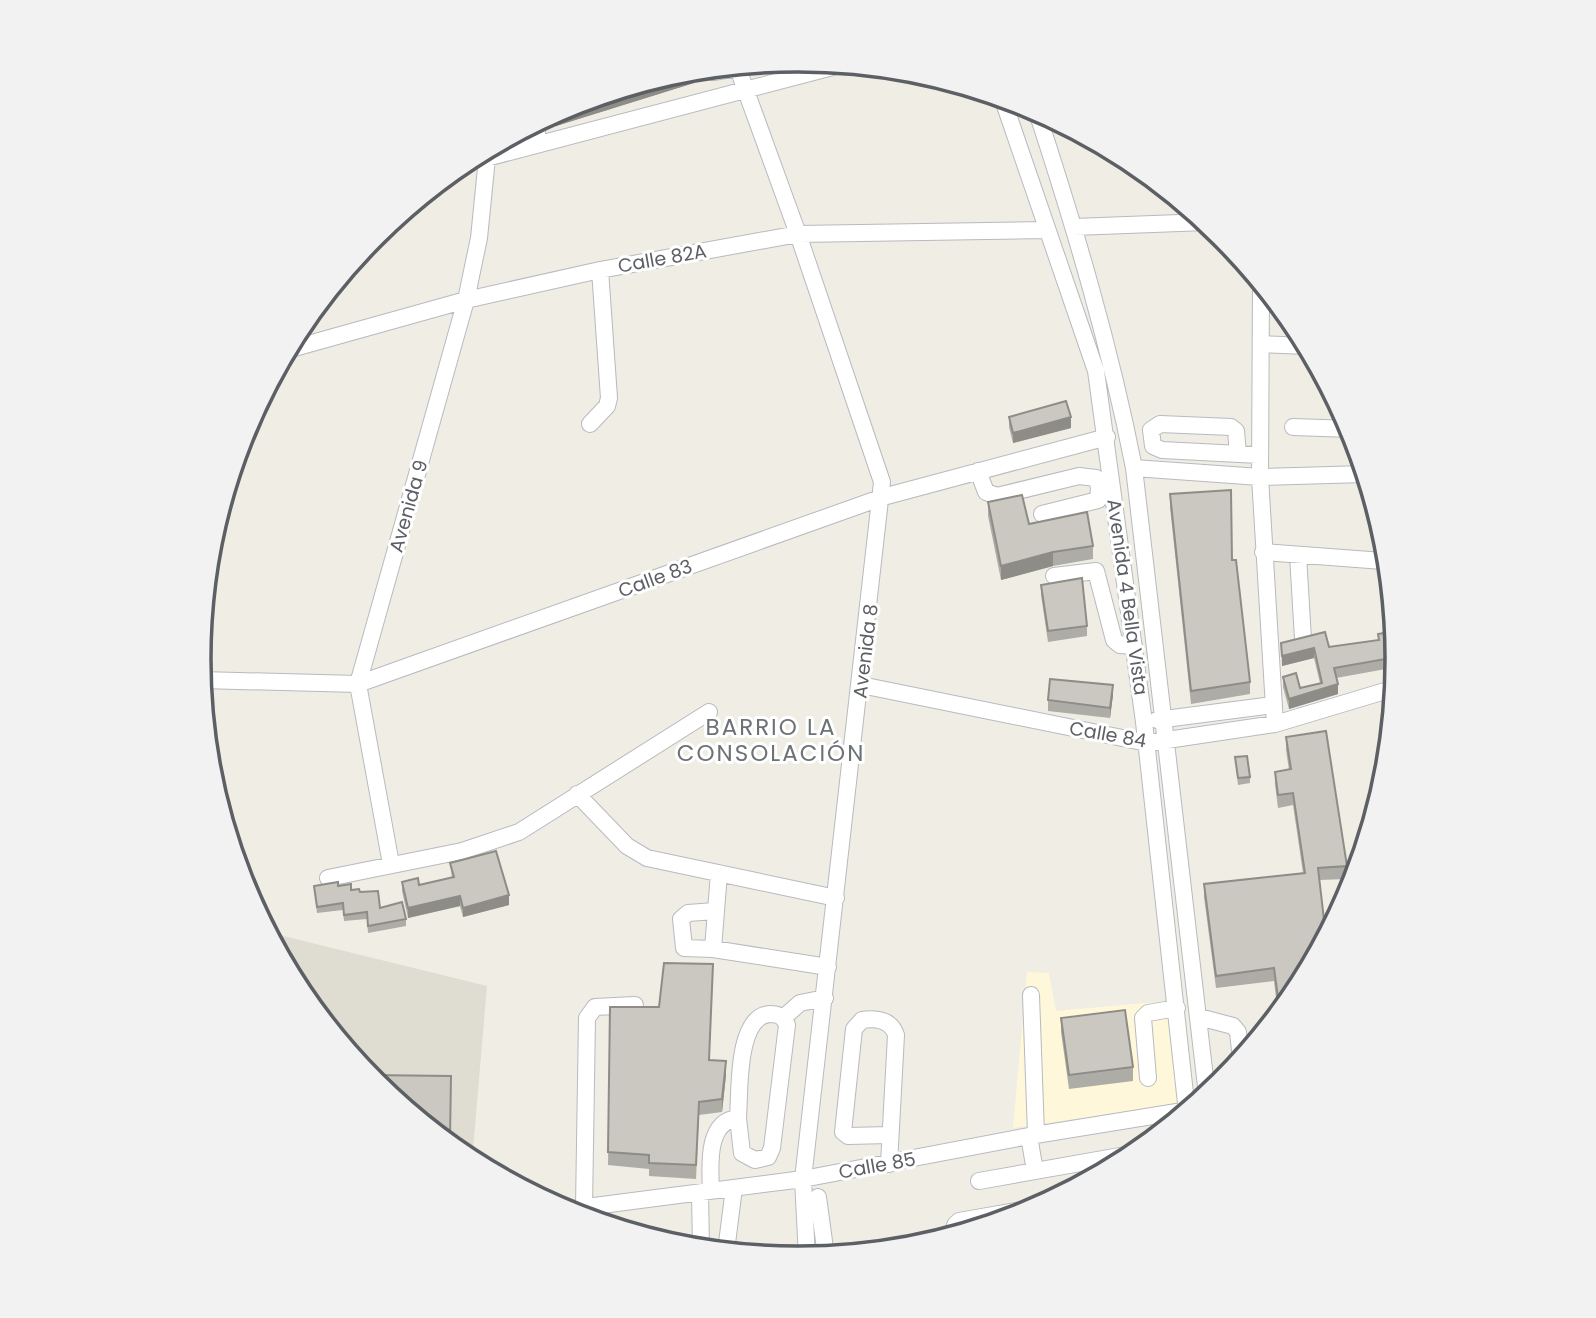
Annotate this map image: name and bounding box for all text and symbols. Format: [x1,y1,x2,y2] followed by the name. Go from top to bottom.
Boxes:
[616,237,709,280] street label: Calle 82A
[382,457,435,555] street label: Avenida 9
[1100,497,1155,697] street label: Avenida 4 Bella Vista
[614,553,696,604] street label: Calle 83
[846,602,885,700] street label: Avenida 8
[677,711,865,769] district label: BARRIO LA CONSOLACIÓN
[1067,714,1149,755] street label: Calle 84
[837,1145,918,1186] street label: Calle 85

